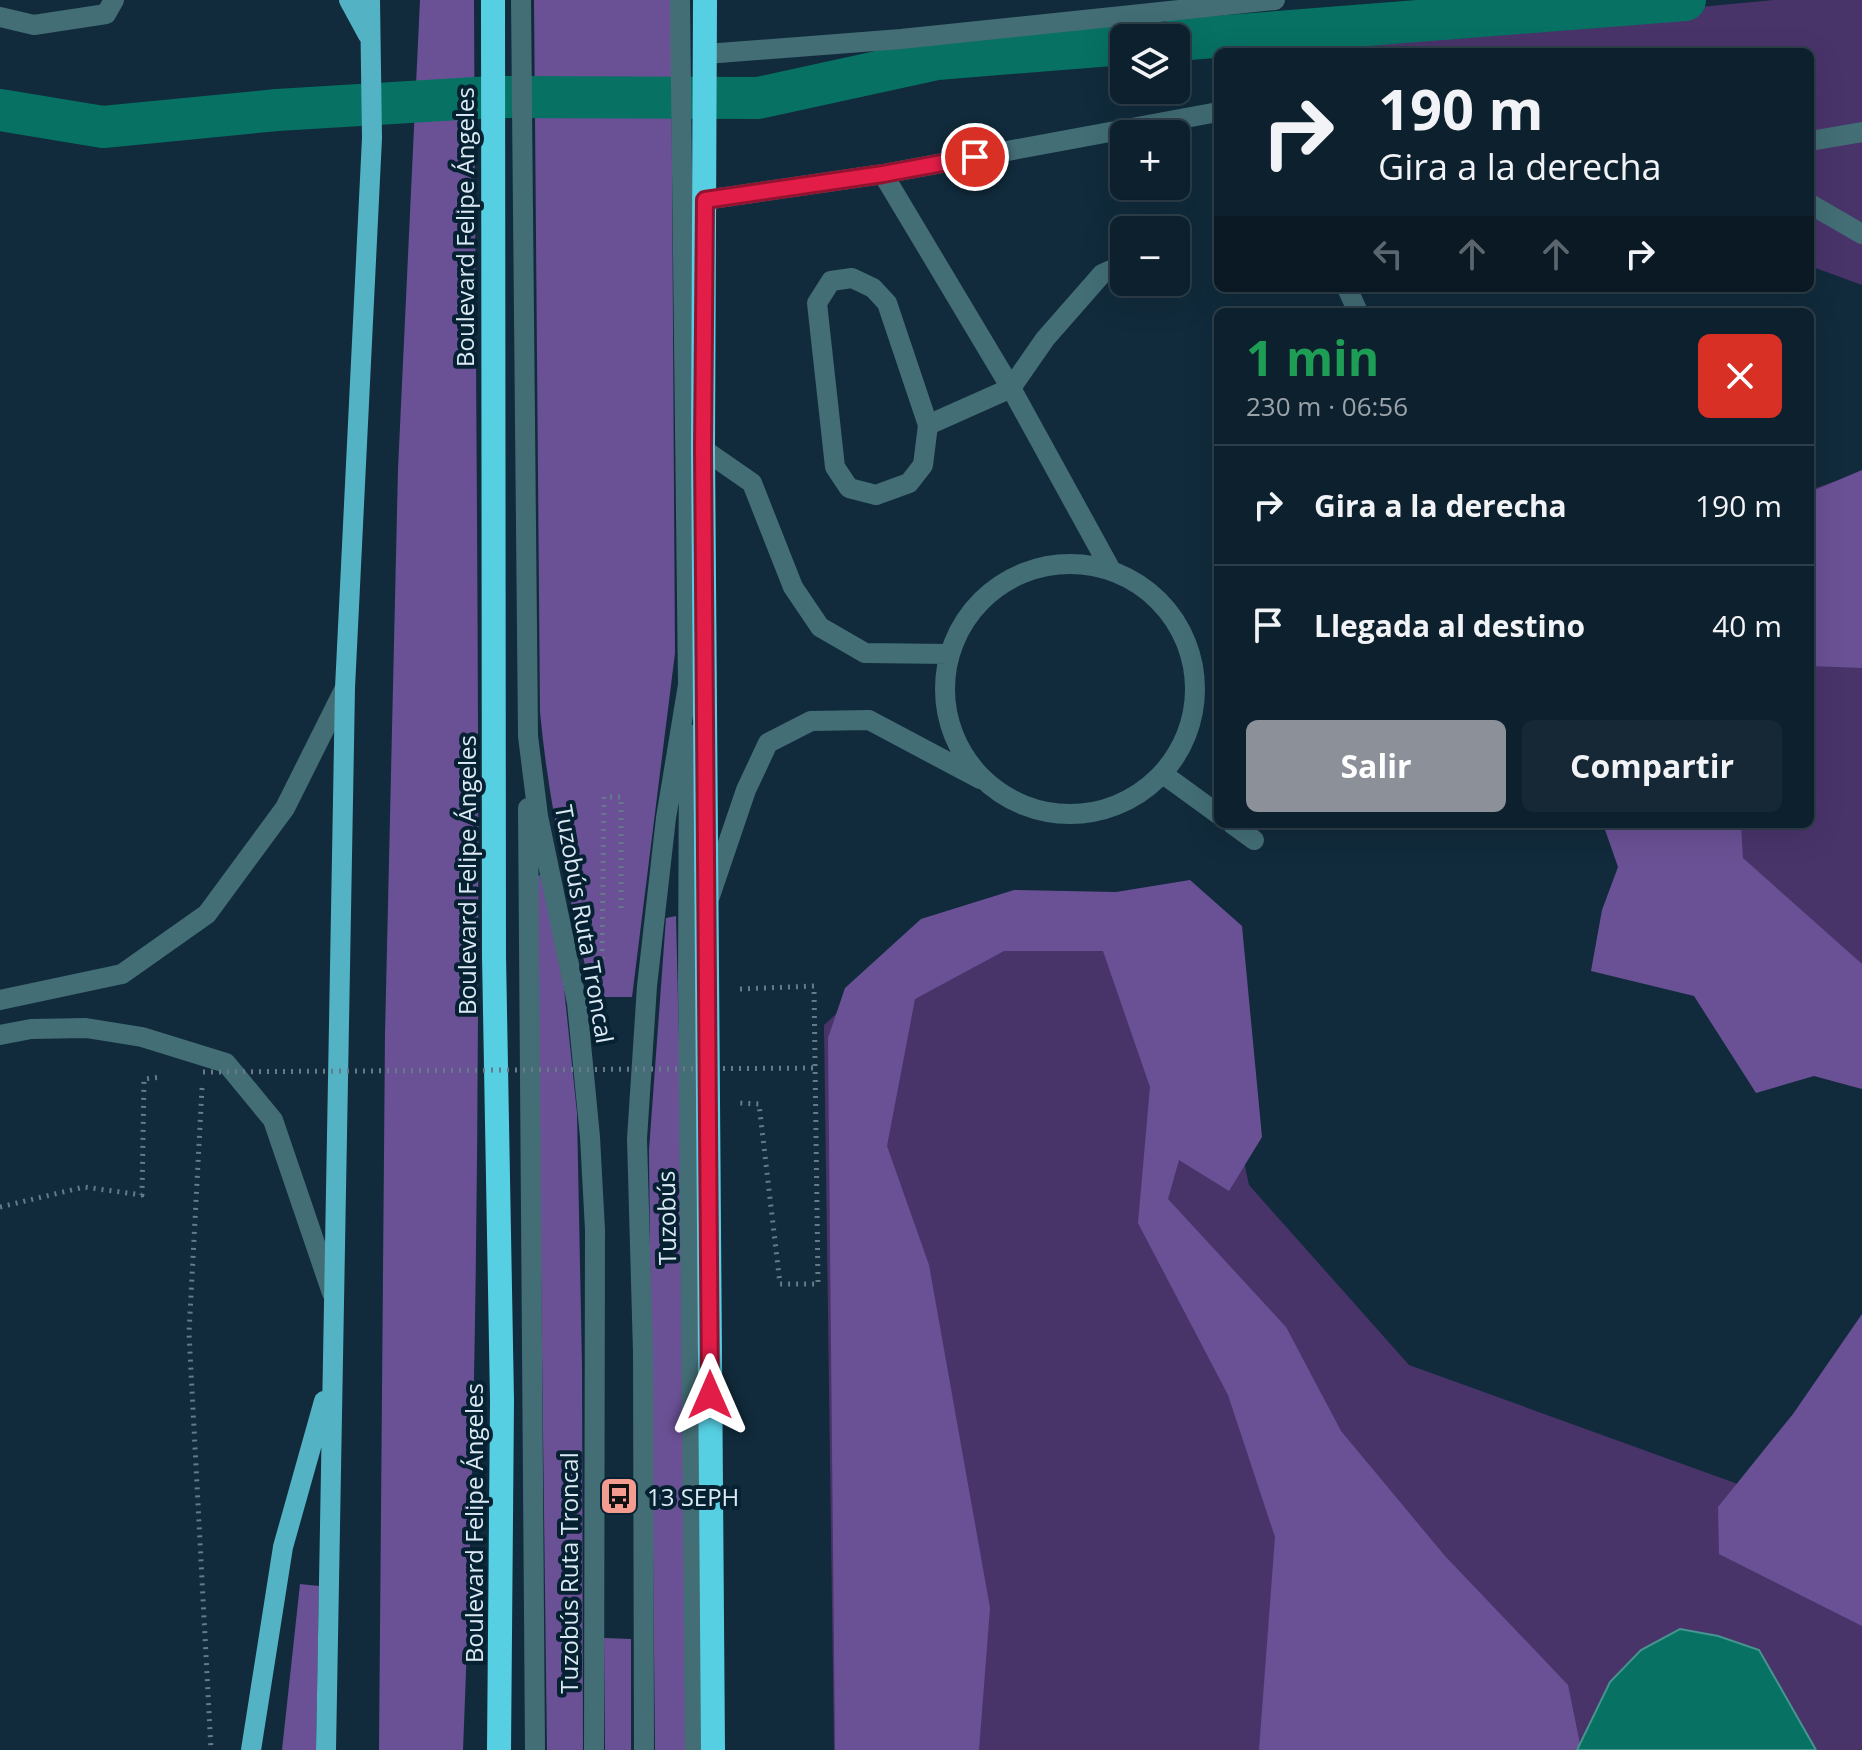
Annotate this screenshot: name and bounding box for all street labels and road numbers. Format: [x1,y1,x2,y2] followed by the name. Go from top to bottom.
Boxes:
[448,87,481,367] street label: Boulevard Felipe Ángeles
[450,735,483,1015] street label: Boulevard Felipe Ángeles
[548,802,622,1046] street label: Tuzobús Ruta Troncal
[649,1170,683,1266] street label: Tuzobús
[457,1383,490,1663] street label: Boulevard Felipe Ángeles
[552,1452,585,1694] street label: Tuzobús Ruta Troncal

